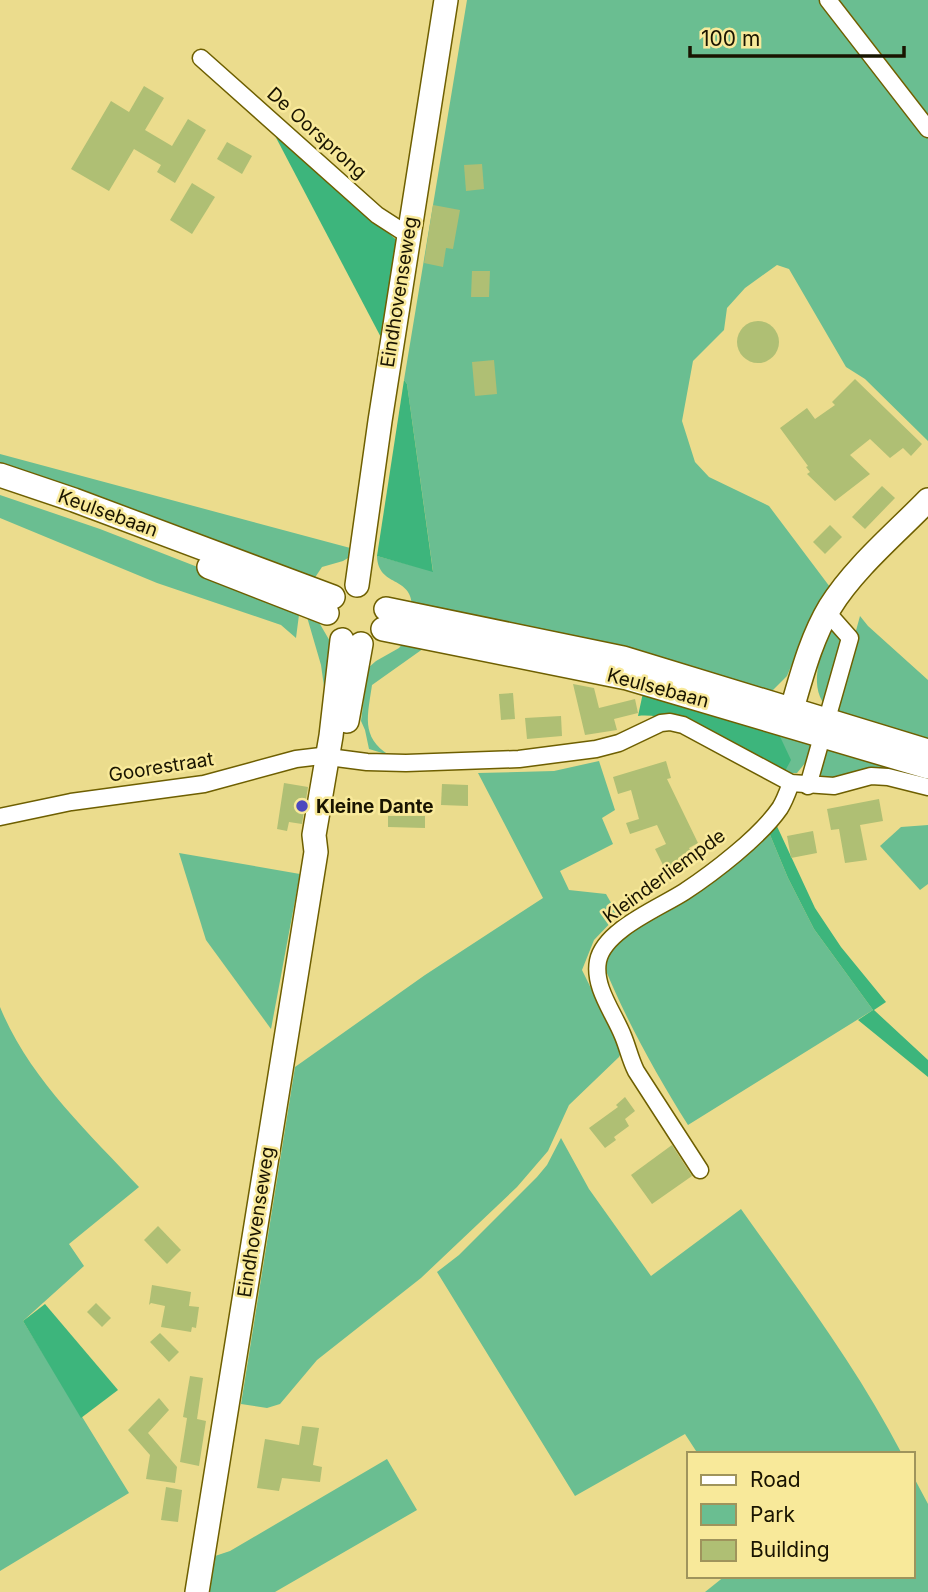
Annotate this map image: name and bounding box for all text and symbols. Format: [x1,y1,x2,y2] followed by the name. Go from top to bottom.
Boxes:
[690,14,904,58] scale bar
[701,26,760,51] text: 100 m
[262,82,372,184] street label: De Oorsprong
[376,215,422,369] street label: Eindhovenseweg
[55,484,161,542] street label: Keulsebaan
[605,663,711,713] street label: Keulsebaan
[107,747,215,787] street label: Goorestraat
[316,795,434,818] place label: Kleine Dante
[294,798,310,814] marker: Kleine Dante
[598,824,730,928] street label: Kleinderliempde
[233,1145,279,1299] street label: Eindhovenseweg
[687,1452,914,1578] legend
[750,1467,801,1492] text: Road
[750,1502,795,1527] text: Park
[750,1537,830,1562] text: Building

